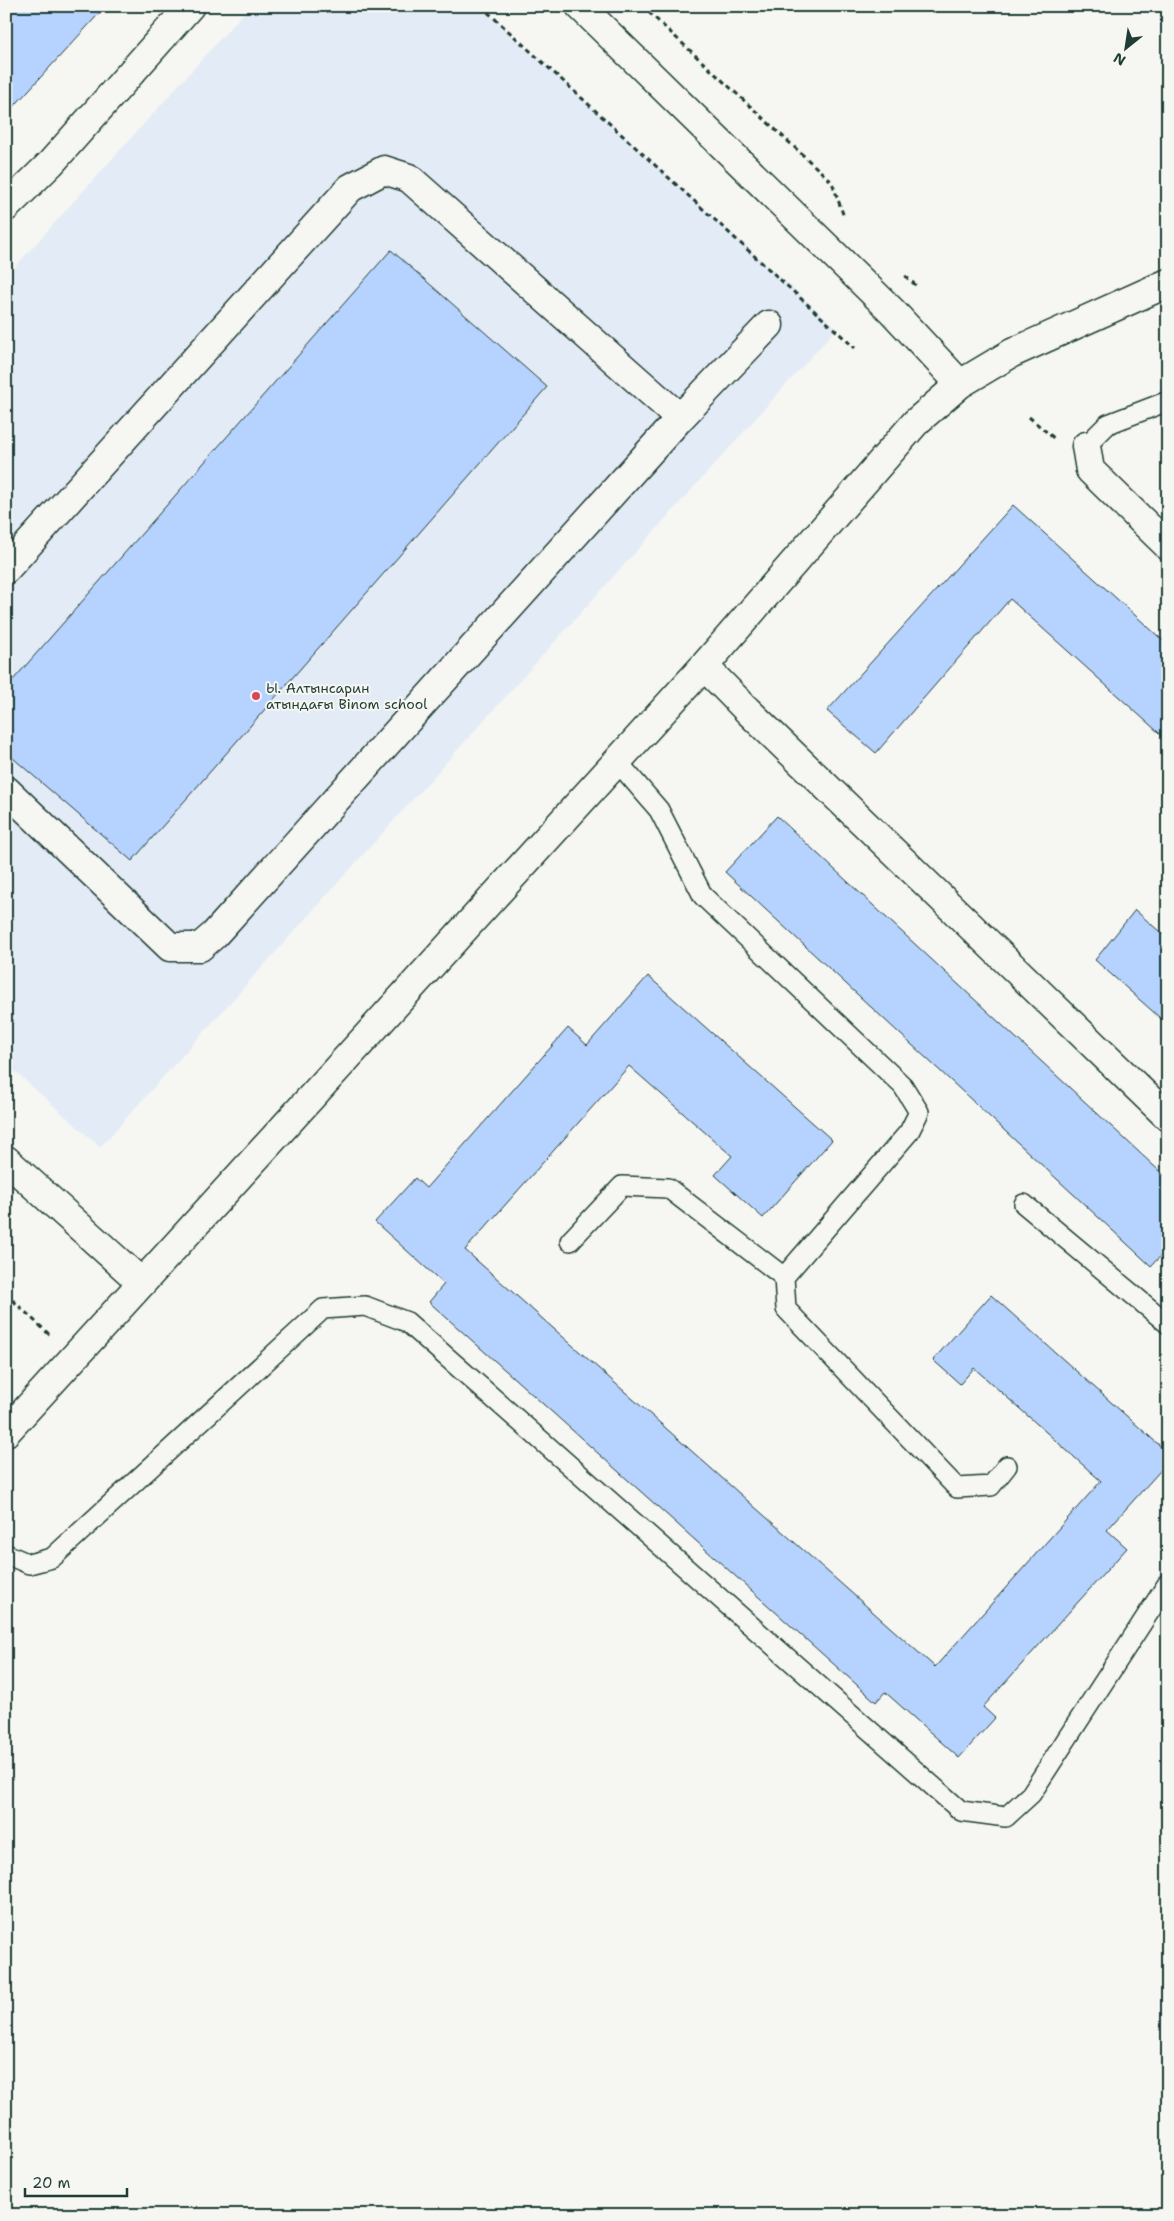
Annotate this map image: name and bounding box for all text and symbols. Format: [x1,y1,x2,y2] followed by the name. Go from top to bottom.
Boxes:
[1102,22,1152,72] north arrow
[1110,49,1129,70] text: N
[266,679,428,713] place label: Ы. Алтынсарин атындағы Binom school
[250,690,262,702] marker: Ы. Алтынсарин атындағы Binom school
[25,2166,128,2198] scale bar
[32,2173,71,2193] text: 20 m

